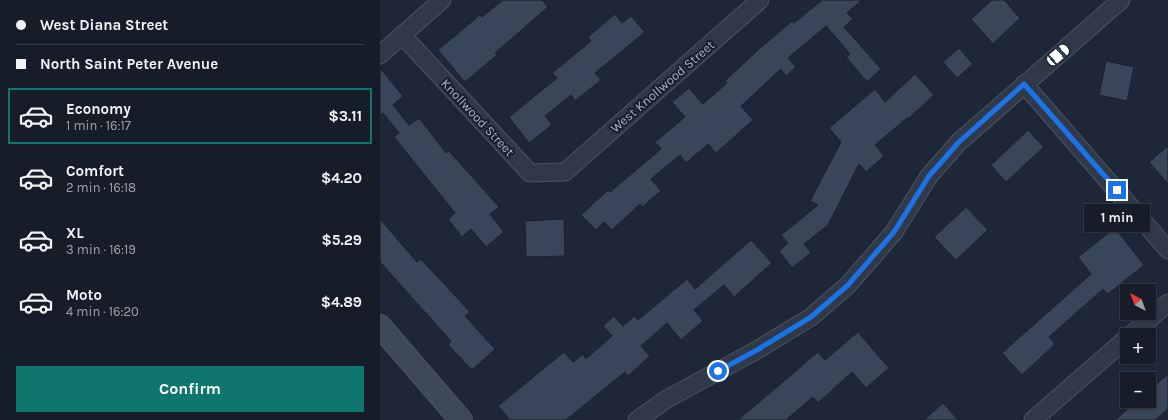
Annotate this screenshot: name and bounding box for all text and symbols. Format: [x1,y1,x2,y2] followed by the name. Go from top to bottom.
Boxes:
[40,16,168,34] text: West Diana Street
[607,37,717,136] street label: West Knollwood Street
[1045,43,1071,67] car
[40,55,218,73] text: North Saint Peter Avenue
[438,76,517,159] street label: Knollwood Street
[18,98,54,134] icon: car
[66,100,131,118] text: Economy
[328,107,362,125] text: $3.11
[66,118,131,133] text: 1 min · 16:17
[18,160,54,196] icon: car
[66,162,124,180] text: Comfort
[321,169,362,187] text: $4.20
[66,180,136,195] text: 2 min · 16:18
[1108,181,1126,199] route end
[1084,204,1150,232] callout: 1 min
[1101,210,1133,225] text: 1 min
[18,222,54,258] icon: car
[66,224,84,242] text: XL
[321,231,362,249] text: $5.29
[66,242,136,257] text: 3 min · 16:19
[18,284,54,320] icon: car
[1120,284,1156,320] north arrow
[1120,284,1156,408] map controls
[66,286,102,304] text: Moto
[321,293,362,311] text: $4.89
[66,304,139,319] text: 4 min · 16:20
[1120,328,1156,364] button: +
[709,362,727,380] route start
[16,366,364,412] button: Confirm
[1120,372,1156,408] button: −

